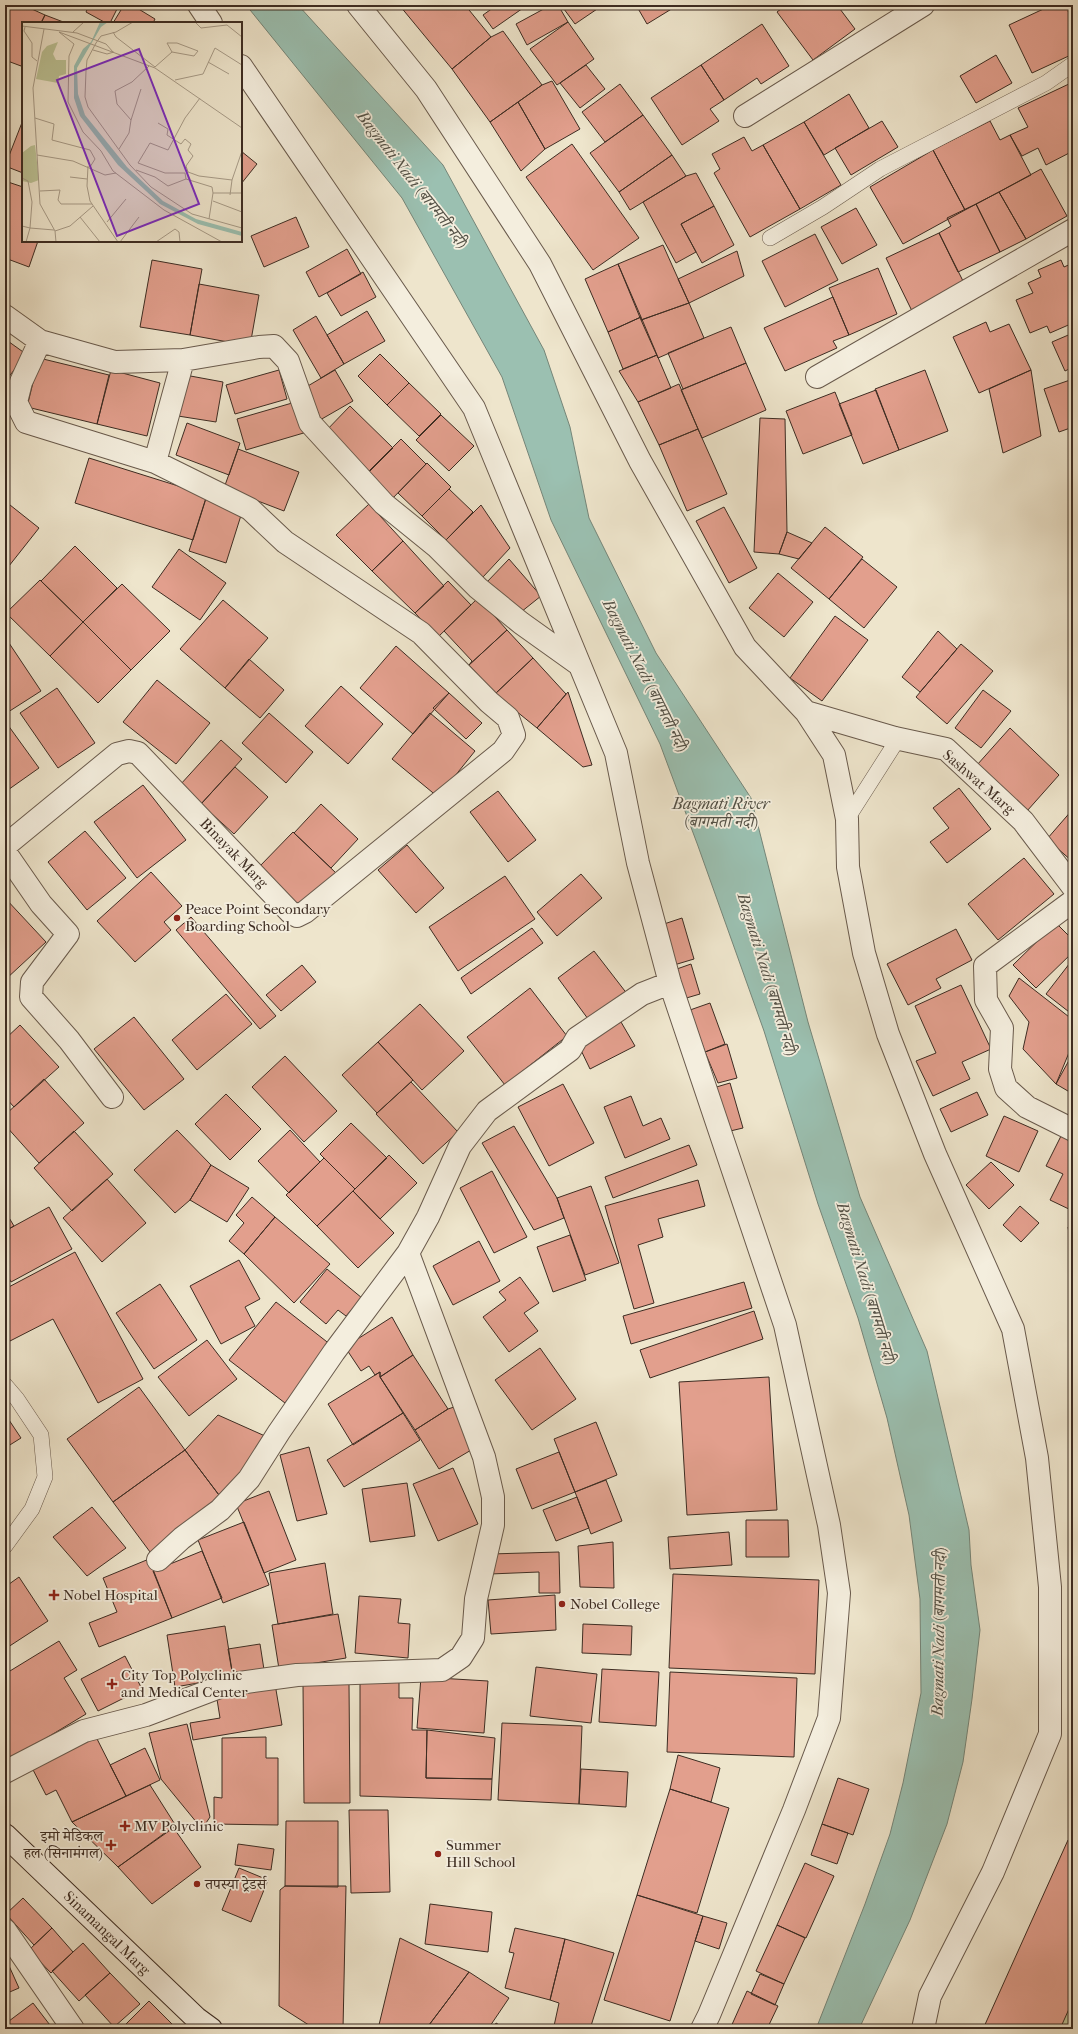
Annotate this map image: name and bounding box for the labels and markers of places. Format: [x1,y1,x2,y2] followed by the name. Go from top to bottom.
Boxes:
[185,900,332,935] place label: Peace Point Secondary Boarding School
[172,913,182,923] marker: Peace Point Secondary Boarding School
[63,1586,158,1604] place label: Nobel Hospital
[48,1589,60,1601] marker: Nobel Hospital
[570,1595,660,1613] place label: Nobel College
[557,1599,567,1609] marker: Nobel College
[121,1666,248,1701] place label: City Top Polyclinic and Medical Center
[106,1678,118,1690] marker: City Top Polyclinic and Medical Center
[134,1817,224,1835] place label: MV Polyclinic
[119,1820,131,1832] marker: MV Polyclinic
[23,1827,104,1862] place label: इमो मेडिकल हल (सिनामंगल)
[446,1836,516,1871] place label: Summer Hill School
[106,1840,116,1850] marker: इमो मेडिकल हल (सिनामंगल)
[433,1849,443,1859] marker: Summer Hill School
[204,1875,268,1893] place label: तपस्या ट्रेडर्स
[192,1879,202,1889] marker: तपस्या ट्रेडर्स

